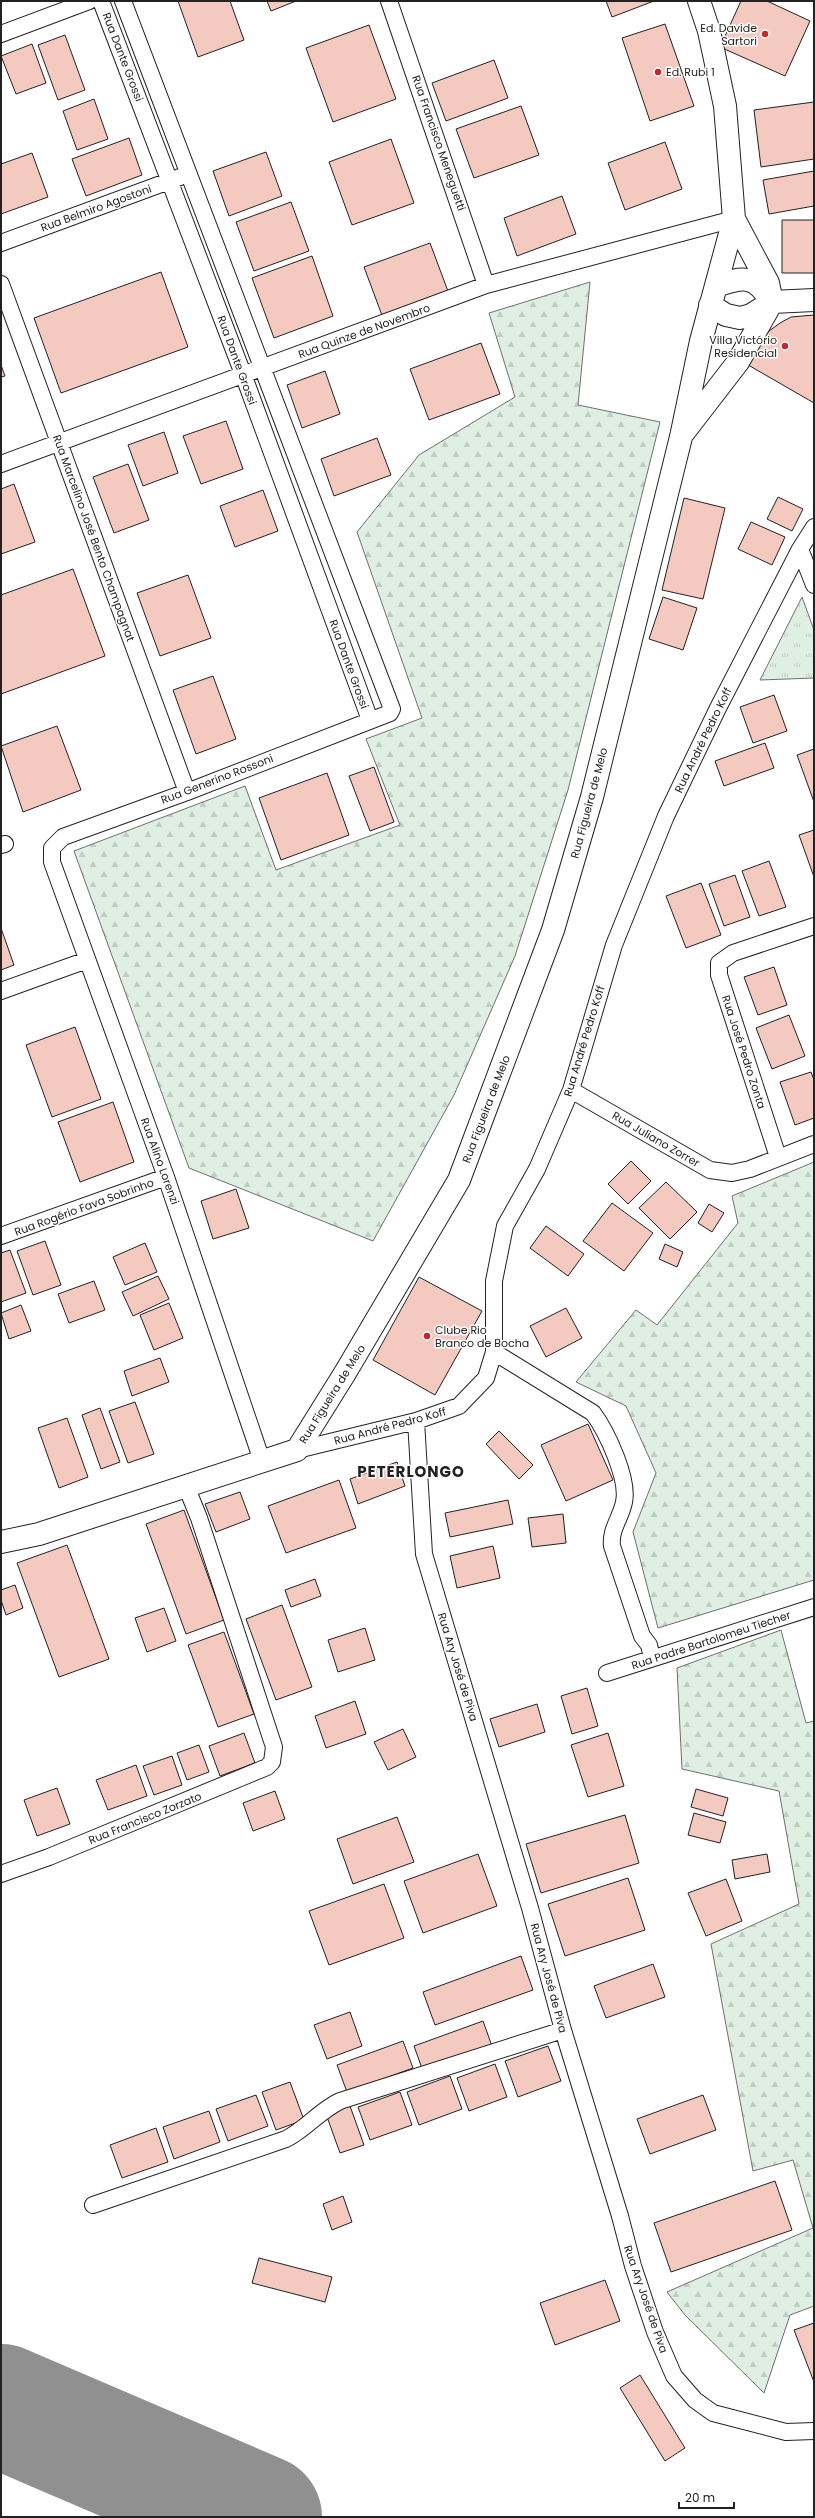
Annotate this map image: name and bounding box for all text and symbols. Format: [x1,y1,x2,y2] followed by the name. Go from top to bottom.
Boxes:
[99,10,147,104] street label: Rua Dante Grossi
[700,20,757,49] place label: Ed. Davide Sartori
[760,29,770,39] marker: Ed. Davide Sartori
[666,64,715,80] place label: Ed. Rubi 1
[653,67,663,77] marker: Ed. Rubi 1
[408,73,470,213] street label: Rua Francisco Meneguetti
[38,180,154,236] street label: Rua Belmiro Agostoni
[296,300,432,362] street label: Rua Quinze de Novembro
[213,313,261,407] street label: Rua Dante Grossi
[709,332,777,361] place label: Villa Victório Residencial
[780,341,790,351] marker: Villa Victório Residencial
[49,432,139,644] street label: Rua Marcelino José Bento Champagnat
[325,617,373,711] street label: Rua Dante Grossi
[671,684,736,795] street label: Rua André Pedro Koff
[567,746,611,860] street label: Rua Figueira de Melo
[159,750,276,808] street label: Rua Generino Rossoni
[559,983,609,1099] street label: Rua André Pedro Koff
[718,993,770,1111] street label: Rua José Pedro Zonta
[458,1053,514,1165] street label: Rua Figueira de Melo
[609,1107,703,1171] street label: Rua Juliano Zorrer
[137,1115,183,1207] street label: Rua Alino Lorenzi
[12,1174,156,1240] street label: Rua Rogério Fava Sobrinho
[435,1322,529,1351] place label: Clube Rio Branco de Bocha
[422,1331,432,1341] marker: Clube Rio Branco de Bocha
[295,1341,369,1447] street label: Rua Figueira de Melo
[332,1403,448,1449] street label: Rua André Pedro Koff
[357,1461,465,1482] district label: PETERLONGO
[629,1607,793,1673] street label: Rua Padre Bartolomeu Tiecher
[434,1611,482,1723] street label: Rua Ary José de Piva
[86,1788,204,1848] street label: Rua Francisco Zorzato
[527,1921,571,2035] street label: Rua Ary José de Piva
[620,2243,672,2355] street label: Rua Ary José de Piva
[679,2484,734,2510] scale bar
[685,2489,715,2506] text: 20 m

